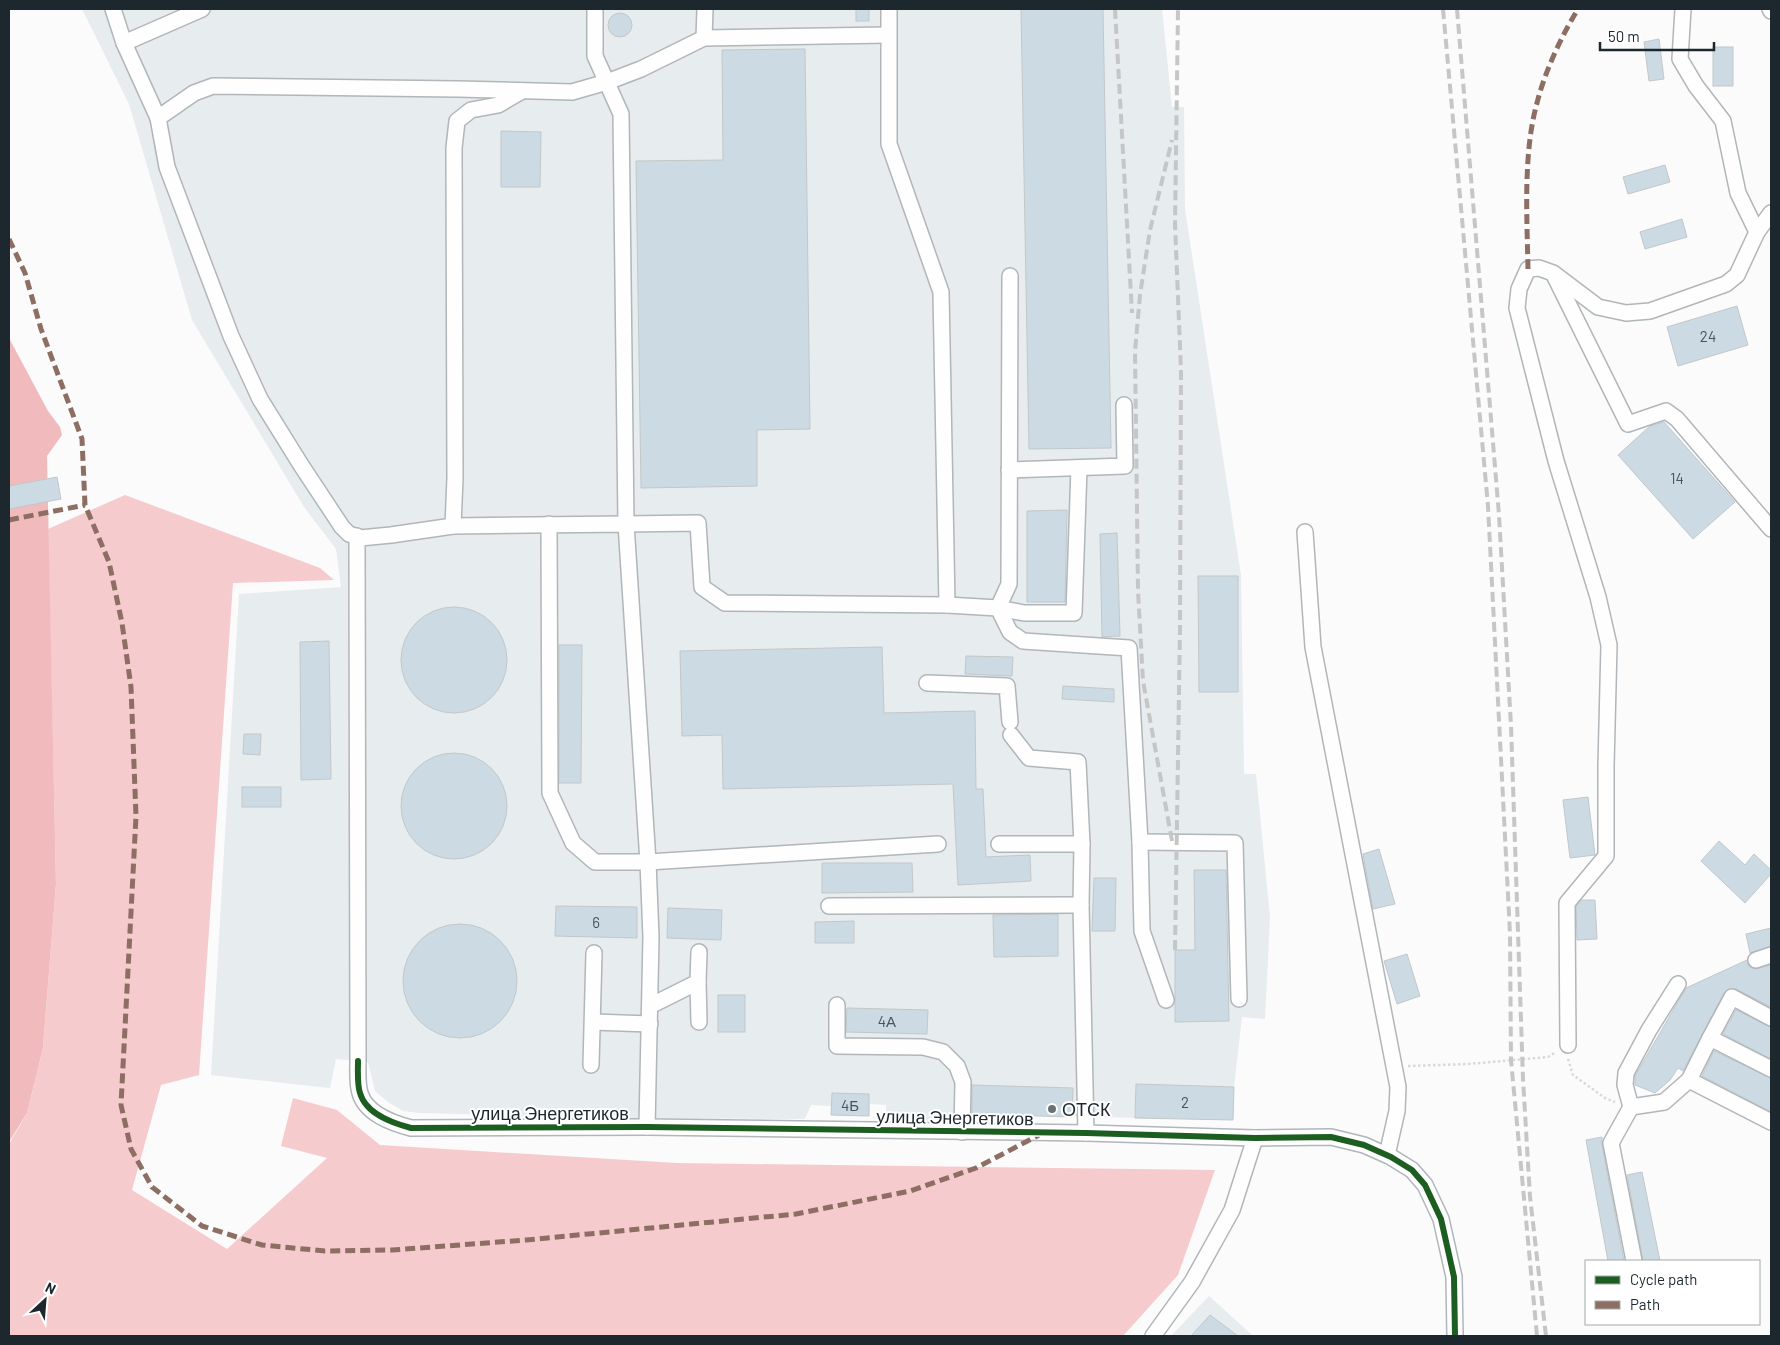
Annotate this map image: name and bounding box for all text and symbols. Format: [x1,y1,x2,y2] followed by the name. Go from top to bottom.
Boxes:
[1600,20,1714,52] scale bar
[1608,27,1640,45] text: 50 m
[1700,327,1716,345] house number: 24
[1670,469,1684,487] house number: 14
[592,913,600,931] house number: 6
[878,1012,896,1030] house number: 4А
[1181,1093,1189,1111] house number: 2
[841,1096,859,1114] house number: 4Б
[1062,1098,1111,1120] place label: ОТСК
[471,1102,629,1124] street label: улица Энергетиков
[1046,1103,1058,1115] marker: ОТСК
[876,1105,1034,1129] street label: улица Энергетиков
[1585,1260,1760,1325] legend
[1630,1270,1697,1288] text: Cycle path
[20,1275,70,1325] north arrow
[43,1278,59,1298] text: N
[1630,1295,1660,1313] text: Path

